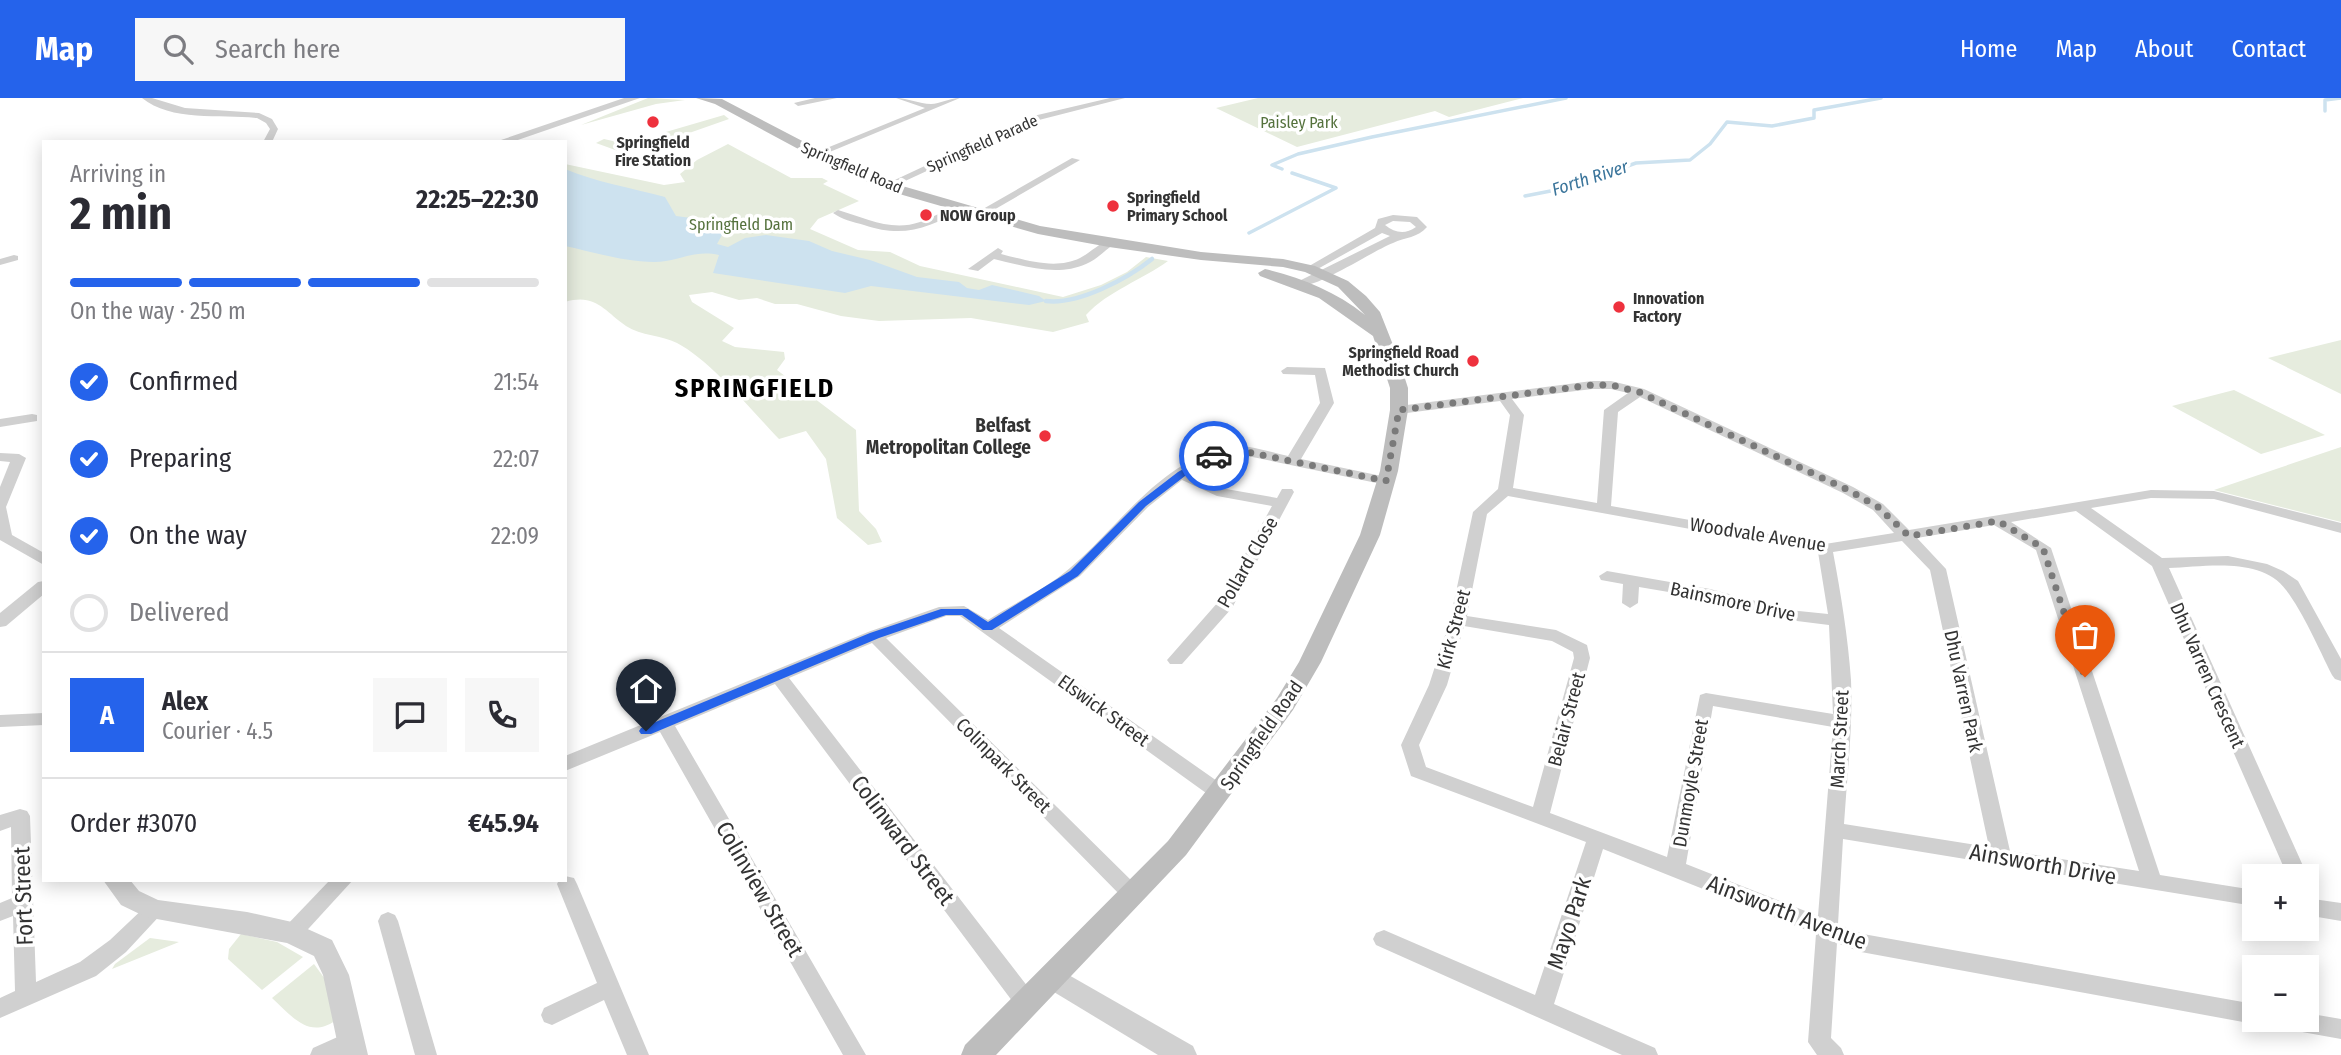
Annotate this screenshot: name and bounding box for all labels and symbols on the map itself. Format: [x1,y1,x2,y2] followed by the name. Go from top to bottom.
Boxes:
[924,110,1041,176] street label: Springfield Parade
[1260,113,1338,132] park label: Paisley Park
[645,114,661,130] marker: Springfield Fire Station
[615,133,691,170] place label: Springfield Fire Station
[798,138,905,197] street label: Springfield Road
[1549,155,1632,201] water label: Forth River
[1127,188,1228,225] place label: Springfield Primary School
[1105,198,1121,214] marker: Springfield Primary School
[940,206,1016,225] place label: NOW Group
[918,207,934,223] marker: NOW Group
[689,215,793,234] park label: Springfield Dam
[1633,289,1704,326] place label: Innovation Factory
[1611,299,1627,315] marker: Innovation Factory
[1342,343,1459,380] place label: Springfield Road Methodist Church
[1465,353,1481,369] marker: Springfield Road Methodist Church
[675,373,835,404] district label: SPRINGFIELD
[866,414,1031,459] place label: Belfast Metropolitan College
[1179,421,1249,491] courier
[1037,428,1053,444] marker: Belfast Metropolitan College
[1688,512,1828,557] street label: Woodvale Avenue
[1212,513,1283,612] street label: Pollard Close
[1668,577,1798,626] street label: Bainsmore Drive
[1432,586,1475,671] street label: Kirk Street
[2165,599,2250,752] street label: Dhu Varren Crescent
[2055,605,2115,677] pin
[1939,628,1988,754] street label: Dhu Varren Park
[616,659,676,731] pin
[1543,669,1590,769] street label: Belair Street
[1054,670,1154,752] street label: Elswick Street
[1215,676,1308,794] street label: Springfield Road
[1825,689,1854,789] street label: March Street
[951,713,1057,818] street label: Colinpark Street
[1668,717,1713,849] street label: Dunmoyle Street
[845,770,961,911] street label: Colinward Street
[710,816,810,962] street label: Colinview Street
[1967,837,2119,891] street label: Ainsworth Drive
[7,846,39,946] street label: Fort Street
[1703,869,1871,955] street label: Ainsworth Avenue
[1541,873,1597,973] street label: Mayo Park

